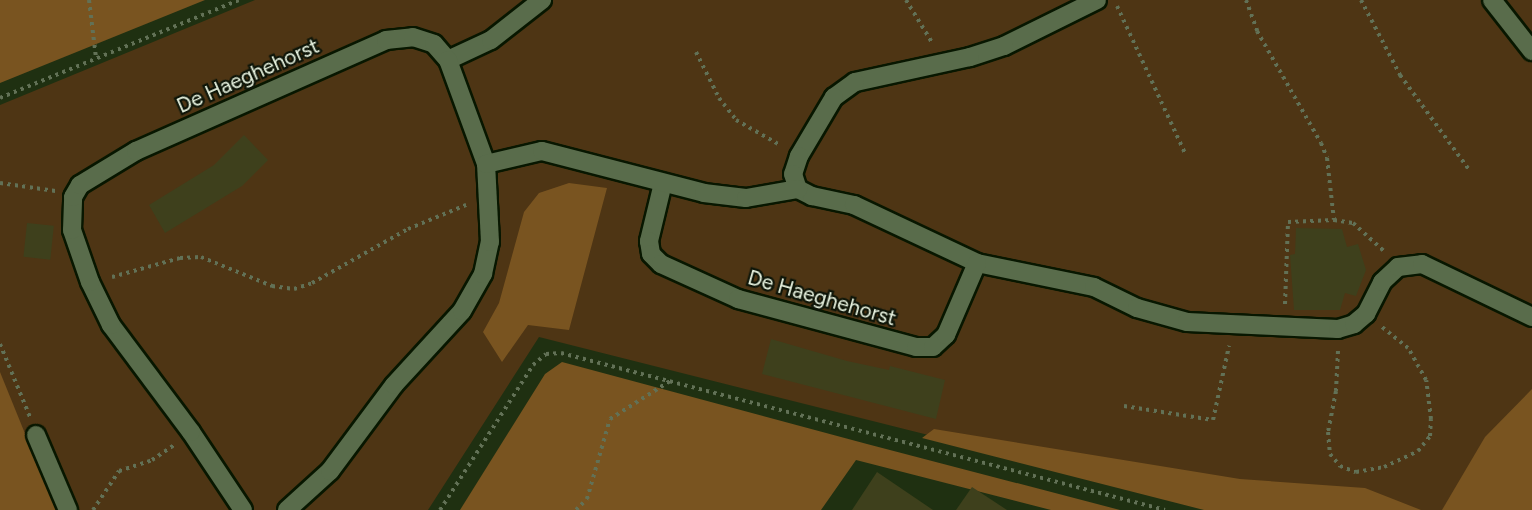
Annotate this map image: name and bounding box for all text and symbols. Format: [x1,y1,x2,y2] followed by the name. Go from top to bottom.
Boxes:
[173,33,323,119] street label: De Haeghehorst
[745,265,899,331] street label: De Haeghehorst

